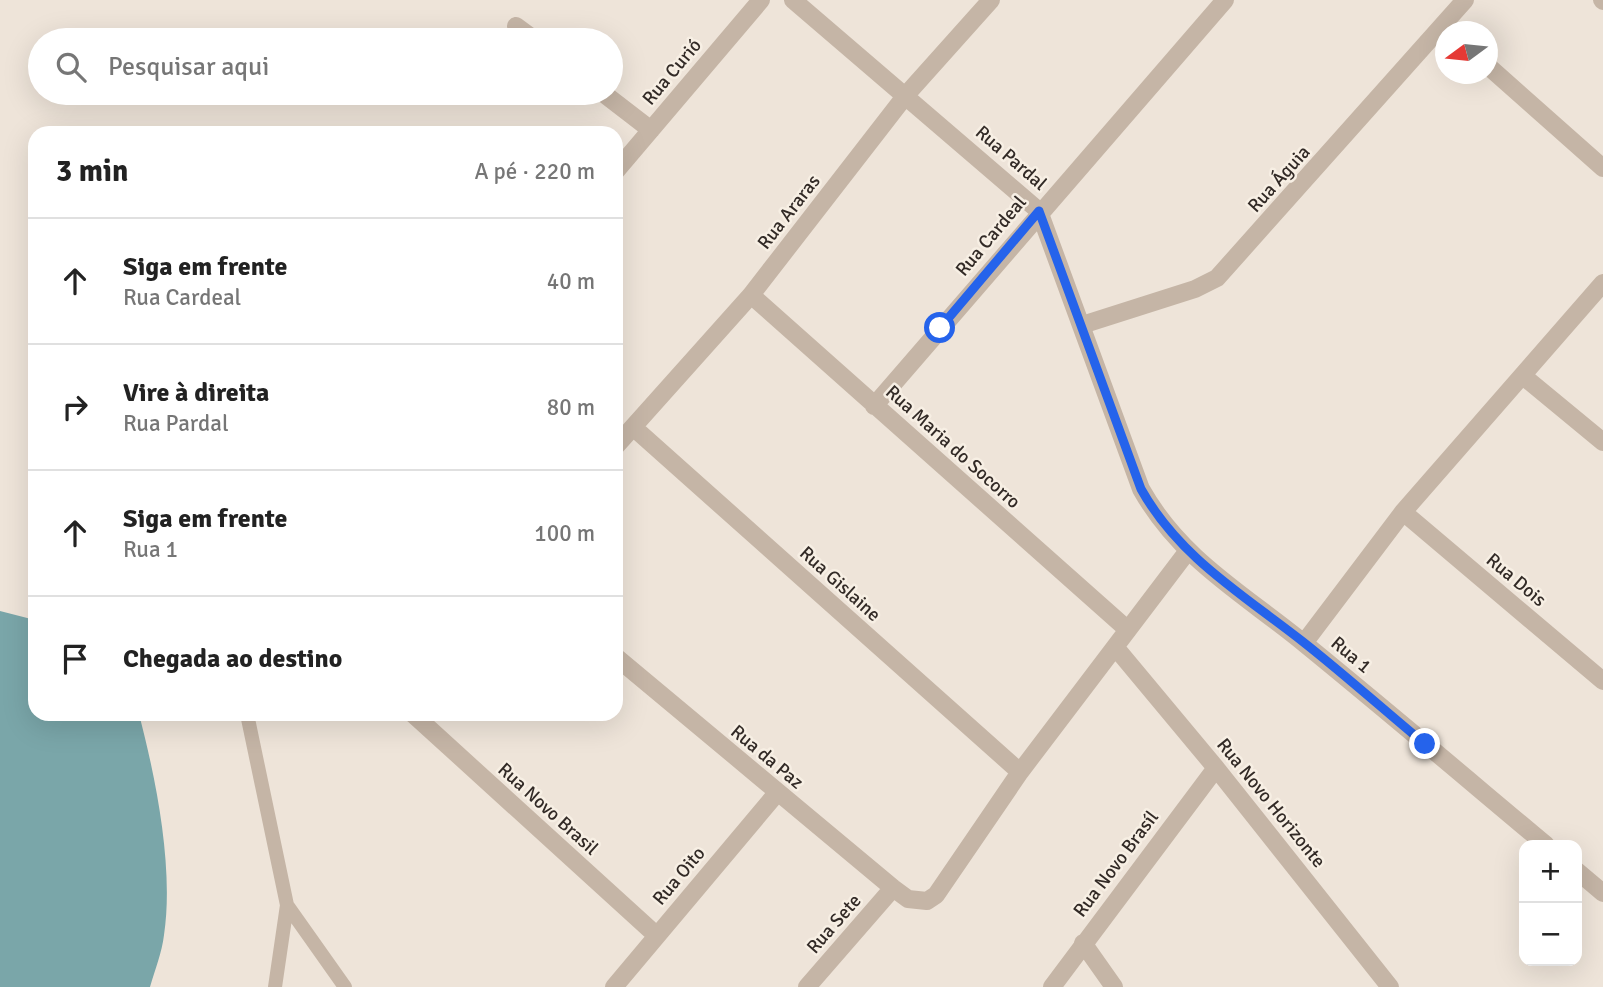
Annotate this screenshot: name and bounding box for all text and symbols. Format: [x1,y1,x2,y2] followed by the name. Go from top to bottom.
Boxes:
[1435,21,1498,84] north arrow
[28,28,623,105] search box
[637,34,707,110] street label: Rua Curió
[52,48,90,86] icon: search
[108,51,269,83] text: Pesquisar aqui
[970,120,1052,196] street label: Rua Pardal
[1243,141,1315,217] street label: Rua Águia
[56,153,128,190] text: 3 min
[474,157,595,186] text: A pé · 220 m
[752,170,826,254] street label: Rua Araras
[950,191,1032,281] street label: Rua Cardeal
[123,251,287,283] text: Siga em frente
[56,262,94,300] icon: ahead
[547,267,595,296] text: 40 m
[123,283,241,312] text: Rua Cardeal
[924,312,955,343] route start
[123,377,269,409] text: Vire à direita
[881,380,1025,514] street label: Rua Maria do Socorro
[56,388,94,426] icon: right
[547,393,595,422] text: 80 m
[123,409,229,438] text: Rua Pardal
[123,503,287,535] text: Siga em frente
[56,514,94,552] icon: ahead
[534,519,595,548] text: 100 m
[123,535,178,564] text: Rua 1
[794,541,886,627] street label: Rua Gislaine
[1481,548,1551,612] street label: Rua Dois
[1326,631,1376,679] street label: Rua 1
[56,640,94,678] icon: arrive
[123,643,342,675] text: Chegada ao destino
[726,720,808,794] street label: Rua da Paz
[1409,728,1440,759] route end
[1211,733,1331,873] street label: Rua Novo Horizonte
[493,758,603,860] street label: Rua Novo Brasil
[1068,806,1164,922] street label: Rua Novo Brasíl
[1519,840,1582,966] map controls
[1519,840,1582,903] button: +
[648,842,711,910] street label: Rua Oito
[802,889,866,959] street label: Rua Sete
[1519,903,1582,966] button: −

